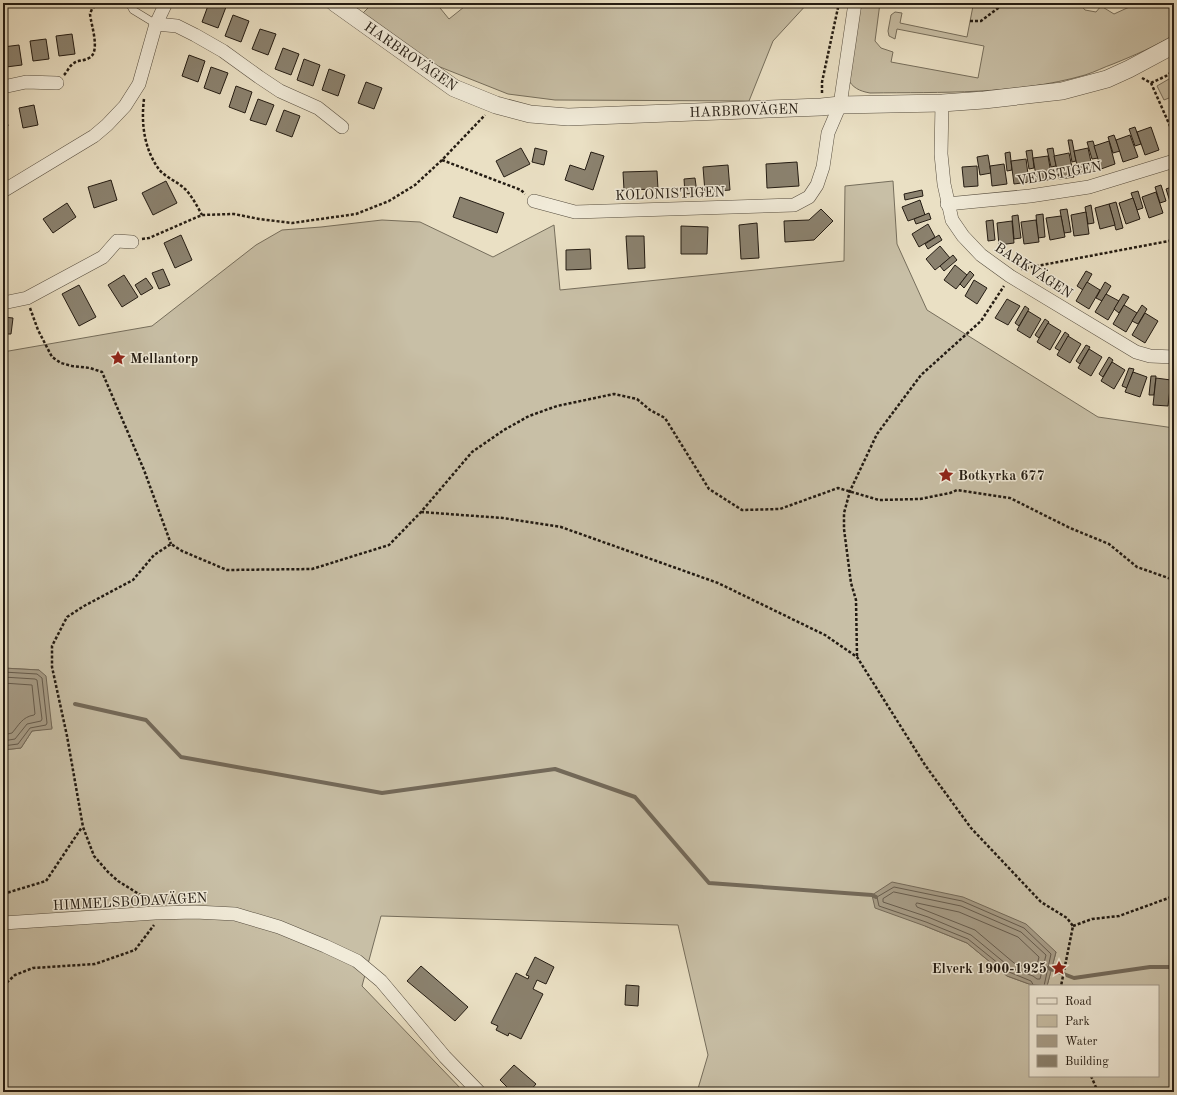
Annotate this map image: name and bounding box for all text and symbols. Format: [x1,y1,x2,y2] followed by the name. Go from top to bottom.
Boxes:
[362,17,461,94] street label: HARBROVÄGEN
[689,99,799,120] street label: HARBROVÄGEN
[1016,160,1103,188] street label: VEDSTIGEN
[615,185,725,203] street label: KOLONISTIGEN
[992,238,1077,301] street label: BARKVÄGEN
[109,349,127,367] place icon: Mellantorp
[130,352,198,366] place label: Mellantorp
[937,466,955,484] place icon: Botkyrka 677
[958,469,1045,483] place label: Botkyrka 677
[52,888,208,913] street label: HIMMELSBODAVÄGEN
[1050,959,1068,977] place icon: Elverk 1900-1925
[932,962,1047,976] place label: Elverk 1900-1925
[1029,985,1159,1077] legend
[1065,996,1092,1008] text: Road
[1065,1016,1090,1028] text: Park
[1065,1036,1098,1048] text: Water
[1065,1056,1109,1068] text: Building

